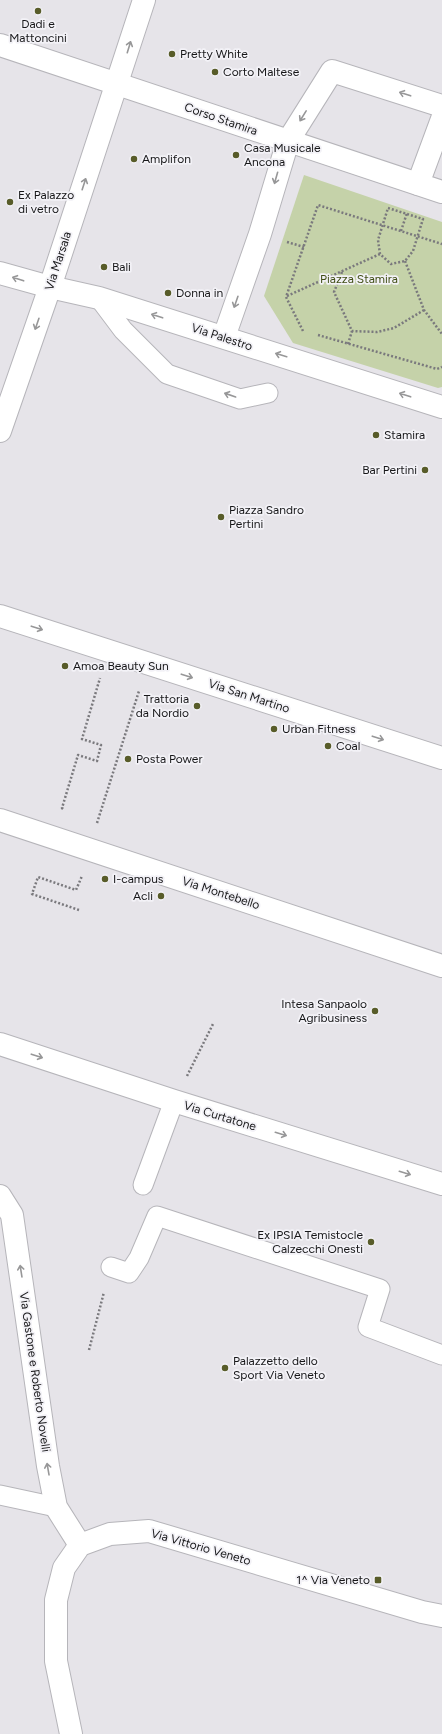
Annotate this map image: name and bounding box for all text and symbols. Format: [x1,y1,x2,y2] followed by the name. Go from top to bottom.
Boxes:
[33,6,43,16] marker: Dadi e Mattoncini
[9,17,67,45] place label: Dadi e Mattoncini
[126,41,133,54] one-way arrow
[180,47,248,61] place label: Pretty White
[167,49,177,59] marker: Pretty White
[223,65,300,79] place label: Corto Maltese
[210,67,220,77] marker: Corto Maltese
[399,90,412,97] one-way arrow
[183,100,259,138] street label: Corso Stamira
[299,110,307,122] one-way arrow
[244,141,321,169] place label: Casa Musicale Ancona
[231,150,241,160] marker: Casa Musicale Ancona
[142,152,191,166] place label: Amplifon
[129,154,139,164] marker: Amplifon
[272,172,279,185] one-way arrow
[81,177,88,190] one-way arrow
[18,188,74,216] place label: Ex Palazzo di vetro
[5,197,15,207] marker: Ex Palazzo di vetro
[42,230,74,292] street label: Via Marsala
[112,260,131,274] place label: Bali
[99,262,109,272] marker: Bali
[320,272,398,286] park label: Piazza Stamira
[12,275,25,282] one-way arrow
[176,286,223,300] place label: Donna in
[163,288,173,298] marker: Donna in
[232,295,239,308] one-way arrow
[151,312,164,319] one-way arrow
[33,318,41,330] one-way arrow
[190,321,254,353] street label: Via Palestro
[275,351,288,358] one-way arrow
[223,391,236,398] one-way arrow
[399,391,412,398] one-way arrow
[384,428,425,442] place label: Stamira
[371,430,381,440] marker: Stamira
[362,463,417,477] place label: Bar Pertini
[420,465,430,475] marker: Bar Pertini
[229,503,304,531] place label: Piazza Sandro Pertini
[216,512,226,522] marker: Piazza Sandro Pertini
[30,625,43,632] one-way arrow
[73,659,169,673] place label: Amoa Beauty Sun
[60,661,70,671] marker: Amoa Beauty Sun
[181,673,194,680] one-way arrow
[207,676,291,716] street label: Via San Martino
[136,692,189,720] place label: Trattoria da Nordio
[192,701,202,711] marker: Trattoria da Nordio
[282,722,356,736] place label: Urban Fitness
[269,724,279,734] marker: Urban Fitness
[372,734,384,742] one-way arrow
[336,739,360,753] place label: Coal
[323,741,333,751] marker: Coal
[136,752,202,766] place label: Posta Power
[123,754,133,764] marker: Posta Power
[113,872,164,886] place label: I-campus
[100,874,110,884] marker: I-campus
[180,874,262,912] street label: Via Montebello
[133,889,153,903] place label: Acli
[156,891,166,901] marker: Acli
[281,997,367,1025] place label: Intesa Sanpaolo Agribusiness
[370,1006,380,1016] marker: Intesa Sanpaolo Agribusiness
[31,1053,43,1061] one-way arrow
[182,1098,258,1134] street label: Via Curtatone
[275,1131,287,1139] one-way arrow
[398,1170,411,1177] one-way arrow
[257,1228,363,1256] place label: Ex IPSIA Temistocle Calzecchi Onesti
[366,1237,376,1247] marker: Ex IPSIA Temistocle Calzecchi Onesti
[17,1265,25,1278] one-way arrow
[17,1291,53,1453] street label: Via Gastone e Roberto Novelli
[233,1354,325,1382] place label: Palazzetto dello Sport Via Veneto
[220,1363,230,1373] marker: Palazzetto dello Sport Via Veneto
[44,1463,52,1476] one-way arrow
[149,1526,253,1568] street label: Via Vittorio Veneto
[296,1573,370,1587] place label: 1^ Via Veneto
[373,1575,383,1585] marker: 1^ Via Veneto

